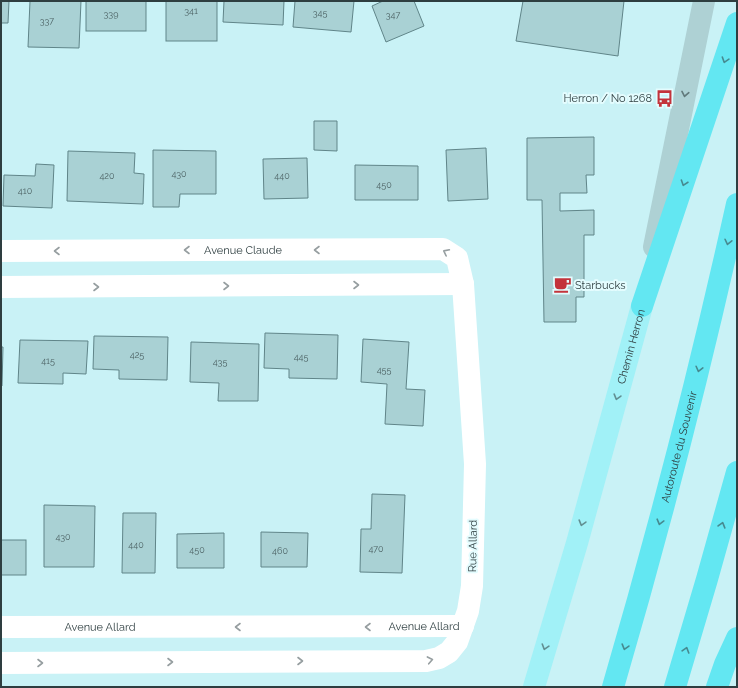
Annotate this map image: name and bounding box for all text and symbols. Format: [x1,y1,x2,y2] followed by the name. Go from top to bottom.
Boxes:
[184,6,198,16] house number: 341
[313,8,327,18] house number: 345
[104,9,118,19] house number: 339
[386,10,400,20] house number: 347
[40,16,54,26] house number: 337
[721,56,729,63] one-way arrow
[655,88,675,108] bus stop icon: Herron / No 1268
[681,91,690,97] one-way arrow
[563,92,652,105] place label: Herron / No 1268
[171,169,187,179] house number: 430
[99,171,115,181] house number: 420
[274,171,290,181] house number: 440
[680,179,688,186] one-way arrow
[376,180,392,190] house number: 450
[18,186,33,196] house number: 410
[725,239,733,245] one-way arrow
[204,243,282,257] street label: Avenue Claude
[184,246,190,254] one-way arrow
[314,246,320,254] one-way arrow
[54,247,60,255] one-way arrow
[443,249,450,257] one-way arrow
[552,275,572,295] cafe icon: Starbucks
[575,279,626,292] place label: Starbucks
[353,281,359,289] one-way arrow
[223,282,229,290] one-way arrow
[93,283,99,291] one-way arrow
[614,308,647,385] street label: Chemin Herron
[130,350,144,360] house number: 425
[294,352,308,362] house number: 445
[41,356,55,366] house number: 415
[213,357,227,367] house number: 435
[377,365,391,375] house number: 455
[695,365,704,372] one-way arrow
[658,390,699,504] street label: Autoroute du Souvenir
[613,394,622,401] one-way arrow
[656,518,665,525] one-way arrow
[466,519,480,572] street label: Rue Allard
[578,519,587,526] one-way arrow
[717,522,726,529] one-way arrow
[55,532,71,542] house number: 430
[128,540,144,550] house number: 440
[368,544,384,554] house number: 470
[189,545,205,555] house number: 450
[272,546,288,556] house number: 460
[64,620,136,633] street label: Avenue Allard
[388,620,460,633] street label: Avenue Allard
[235,623,241,631] one-way arrow
[365,623,371,631] one-way arrow
[621,643,630,650] one-way arrow
[541,644,550,651] one-way arrow
[681,646,690,653] one-way arrow
[427,656,433,664] one-way arrow
[297,657,303,665] one-way arrow
[167,658,173,666] one-way arrow
[37,659,43,667] one-way arrow

